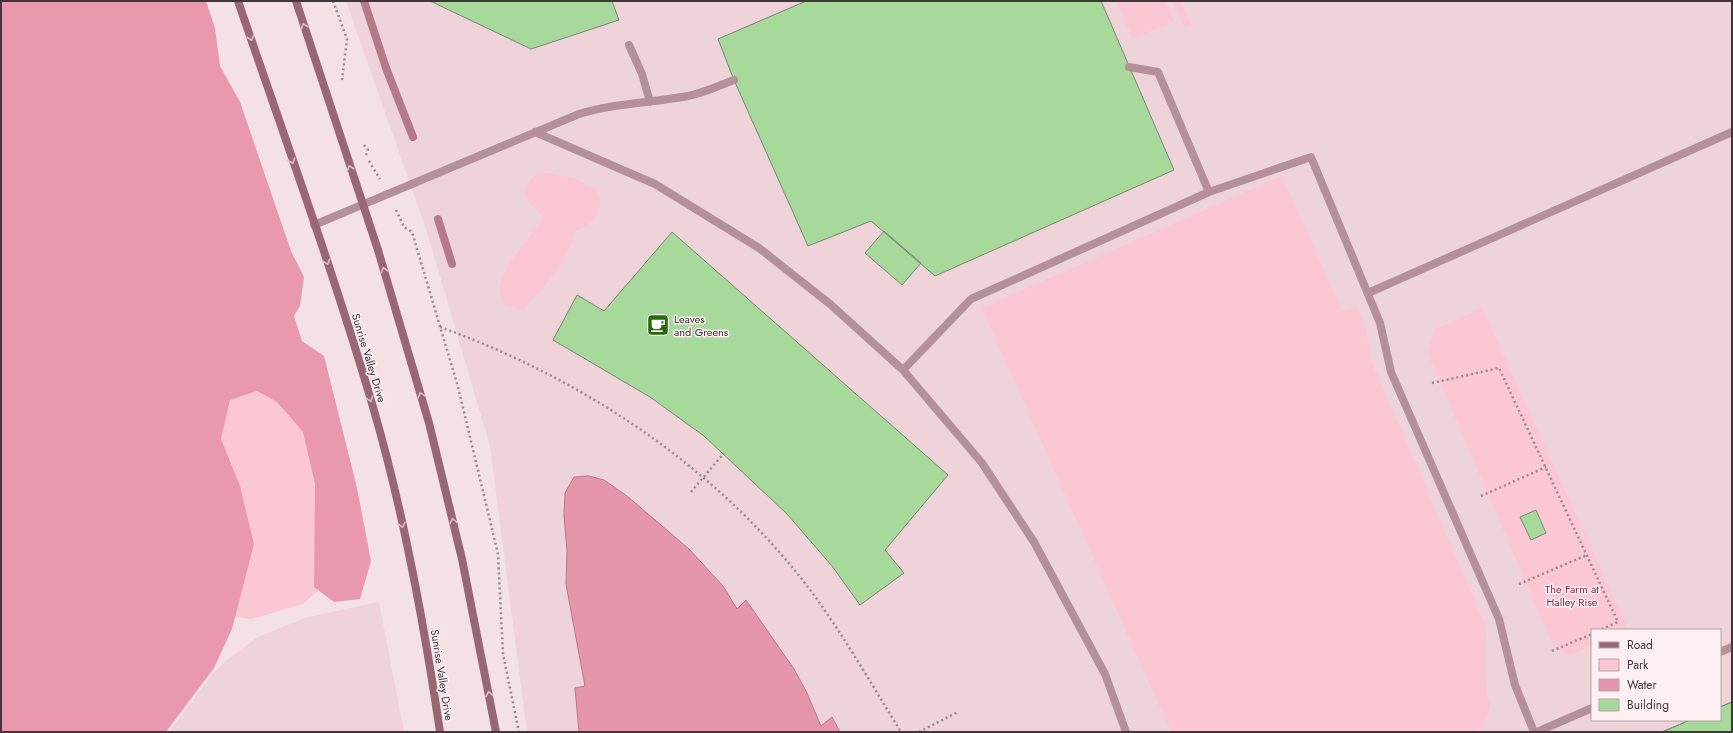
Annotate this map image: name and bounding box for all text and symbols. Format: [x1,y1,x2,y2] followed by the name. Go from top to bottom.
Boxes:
[301,23,309,30] one-way arrow
[246,34,254,41] one-way arrow
[288,157,296,164] one-way arrow
[346,164,355,171] one-way arrow
[322,258,330,265] one-way arrow
[380,267,389,274] one-way arrow
[674,311,729,340] place label: Leaves and Greens
[348,312,390,405] street label: Sunrise Valley Drive
[645,312,671,338] cafe icon: Leaves and Greens
[417,391,426,398] one-way arrow
[366,395,374,402] one-way arrow
[450,517,458,524] one-way arrow
[398,522,406,528] one-way arrow
[1545,581,1599,610] park label: The Farm at Halley Rise
[427,628,457,722] street label: Sunrise Valley Drive
[1591,629,1721,721] legend
[1627,636,1653,654] text: Road
[1627,656,1649,674] text: Park
[1627,676,1658,694] text: Water
[485,691,493,697] one-way arrow
[1627,696,1669,714] text: Building

